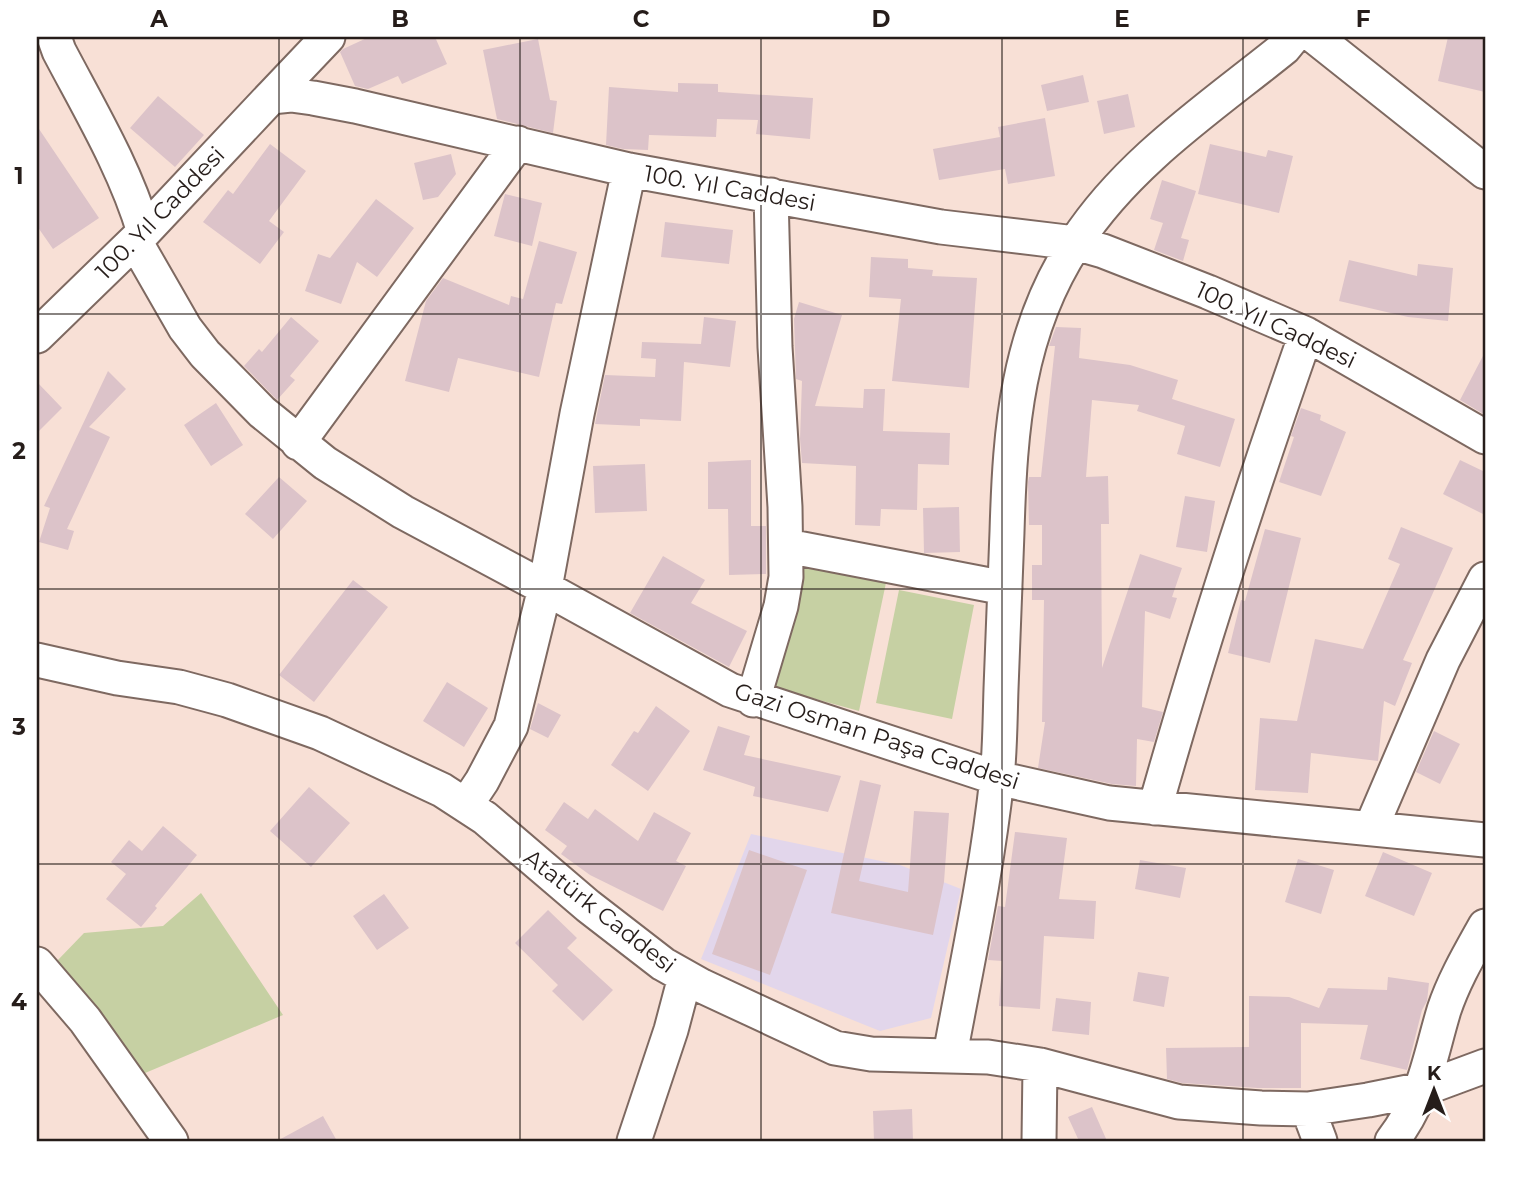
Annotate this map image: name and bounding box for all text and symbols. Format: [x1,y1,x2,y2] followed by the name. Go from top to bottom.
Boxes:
[149,5,168,33] text: A
[391,5,409,33] text: B
[633,5,650,33] text: C
[872,5,891,33] text: D
[1114,5,1130,33] text: E
[1356,5,1371,33] text: F
[90,141,230,285] street label: 100. Yıl Caddesi
[642,159,818,217] street label: 100. Yıl Caddesi
[14,162,24,190] text: 1
[1191,276,1361,374] street label: 100. Yıl Caddesi
[12,437,26,465] text: 2
[731,677,1023,795] street label: Gazi Osman Paşa Caddesi
[11,713,26,741] text: 3
[519,843,681,979] street label: Atatürk Caddesi
[11,988,27,1016] text: 4
[1400,1056,1470,1126] north arrow
[1427,1062,1442,1085] text: K

